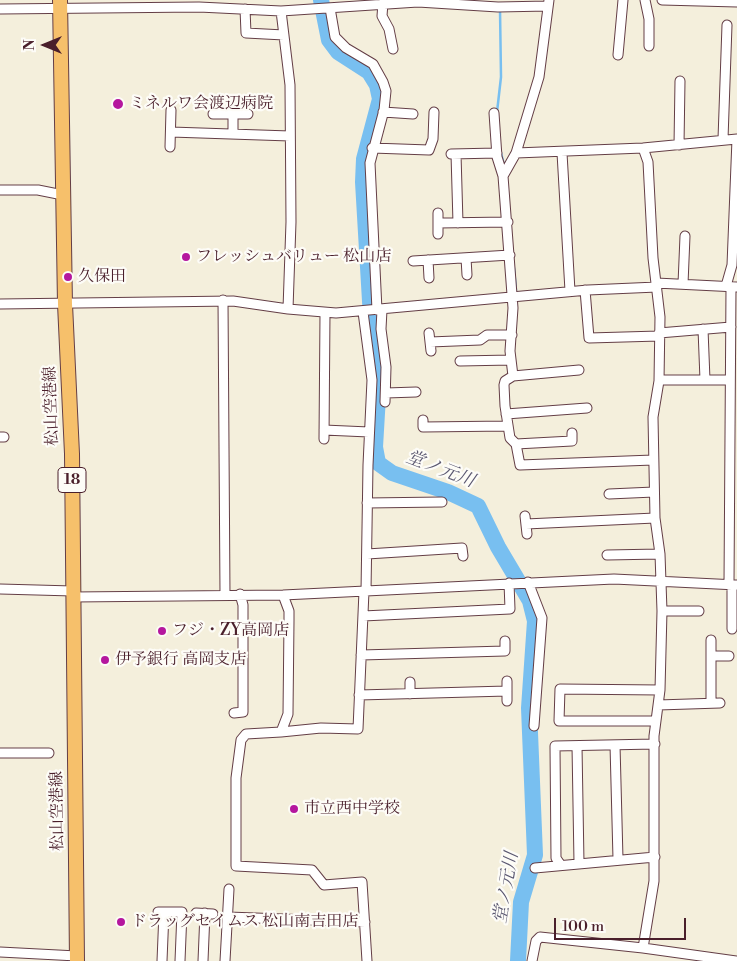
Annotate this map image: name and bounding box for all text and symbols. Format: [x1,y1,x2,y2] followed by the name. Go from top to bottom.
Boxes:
[20,20,70,70] north arrow
[21,39,39,51] text: N
[129,94,273,114] place label: ミネルワ会渡辺病院
[111,97,125,111] marker: ミネルワ会渡辺病院
[196,247,391,267] place label: フレッシュバリュー 松山店
[180,251,192,263] marker: フレッシュバリュー 松山店
[78,267,126,287] place label: 久保田
[62,271,74,283] marker: 久保田
[41,366,63,446] street label: 松山空港線
[403,447,477,493] water label: 堂ノ元川
[58,468,86,492] road number: 18
[172,621,289,641] place label: フジ・ZY高岡店
[156,625,168,637] marker: フジ・ZY高岡店
[115,650,246,670] place label: 伊予銀行 高岡支店
[99,654,111,666] marker: 伊予銀行 高岡支店
[48,771,68,851] street label: 松山空港線
[304,799,400,819] place label: 市立西中学校
[288,803,300,815] marker: 市立西中学校
[490,851,524,925] water label: 堂ノ元川
[557,908,690,940] scale bar
[131,912,358,932] place label: ドラッグセイムス 松山南吉田店
[115,916,127,928] marker: ドラッグセイムス 松山南吉田店
[562,917,604,936] text: 100 m

